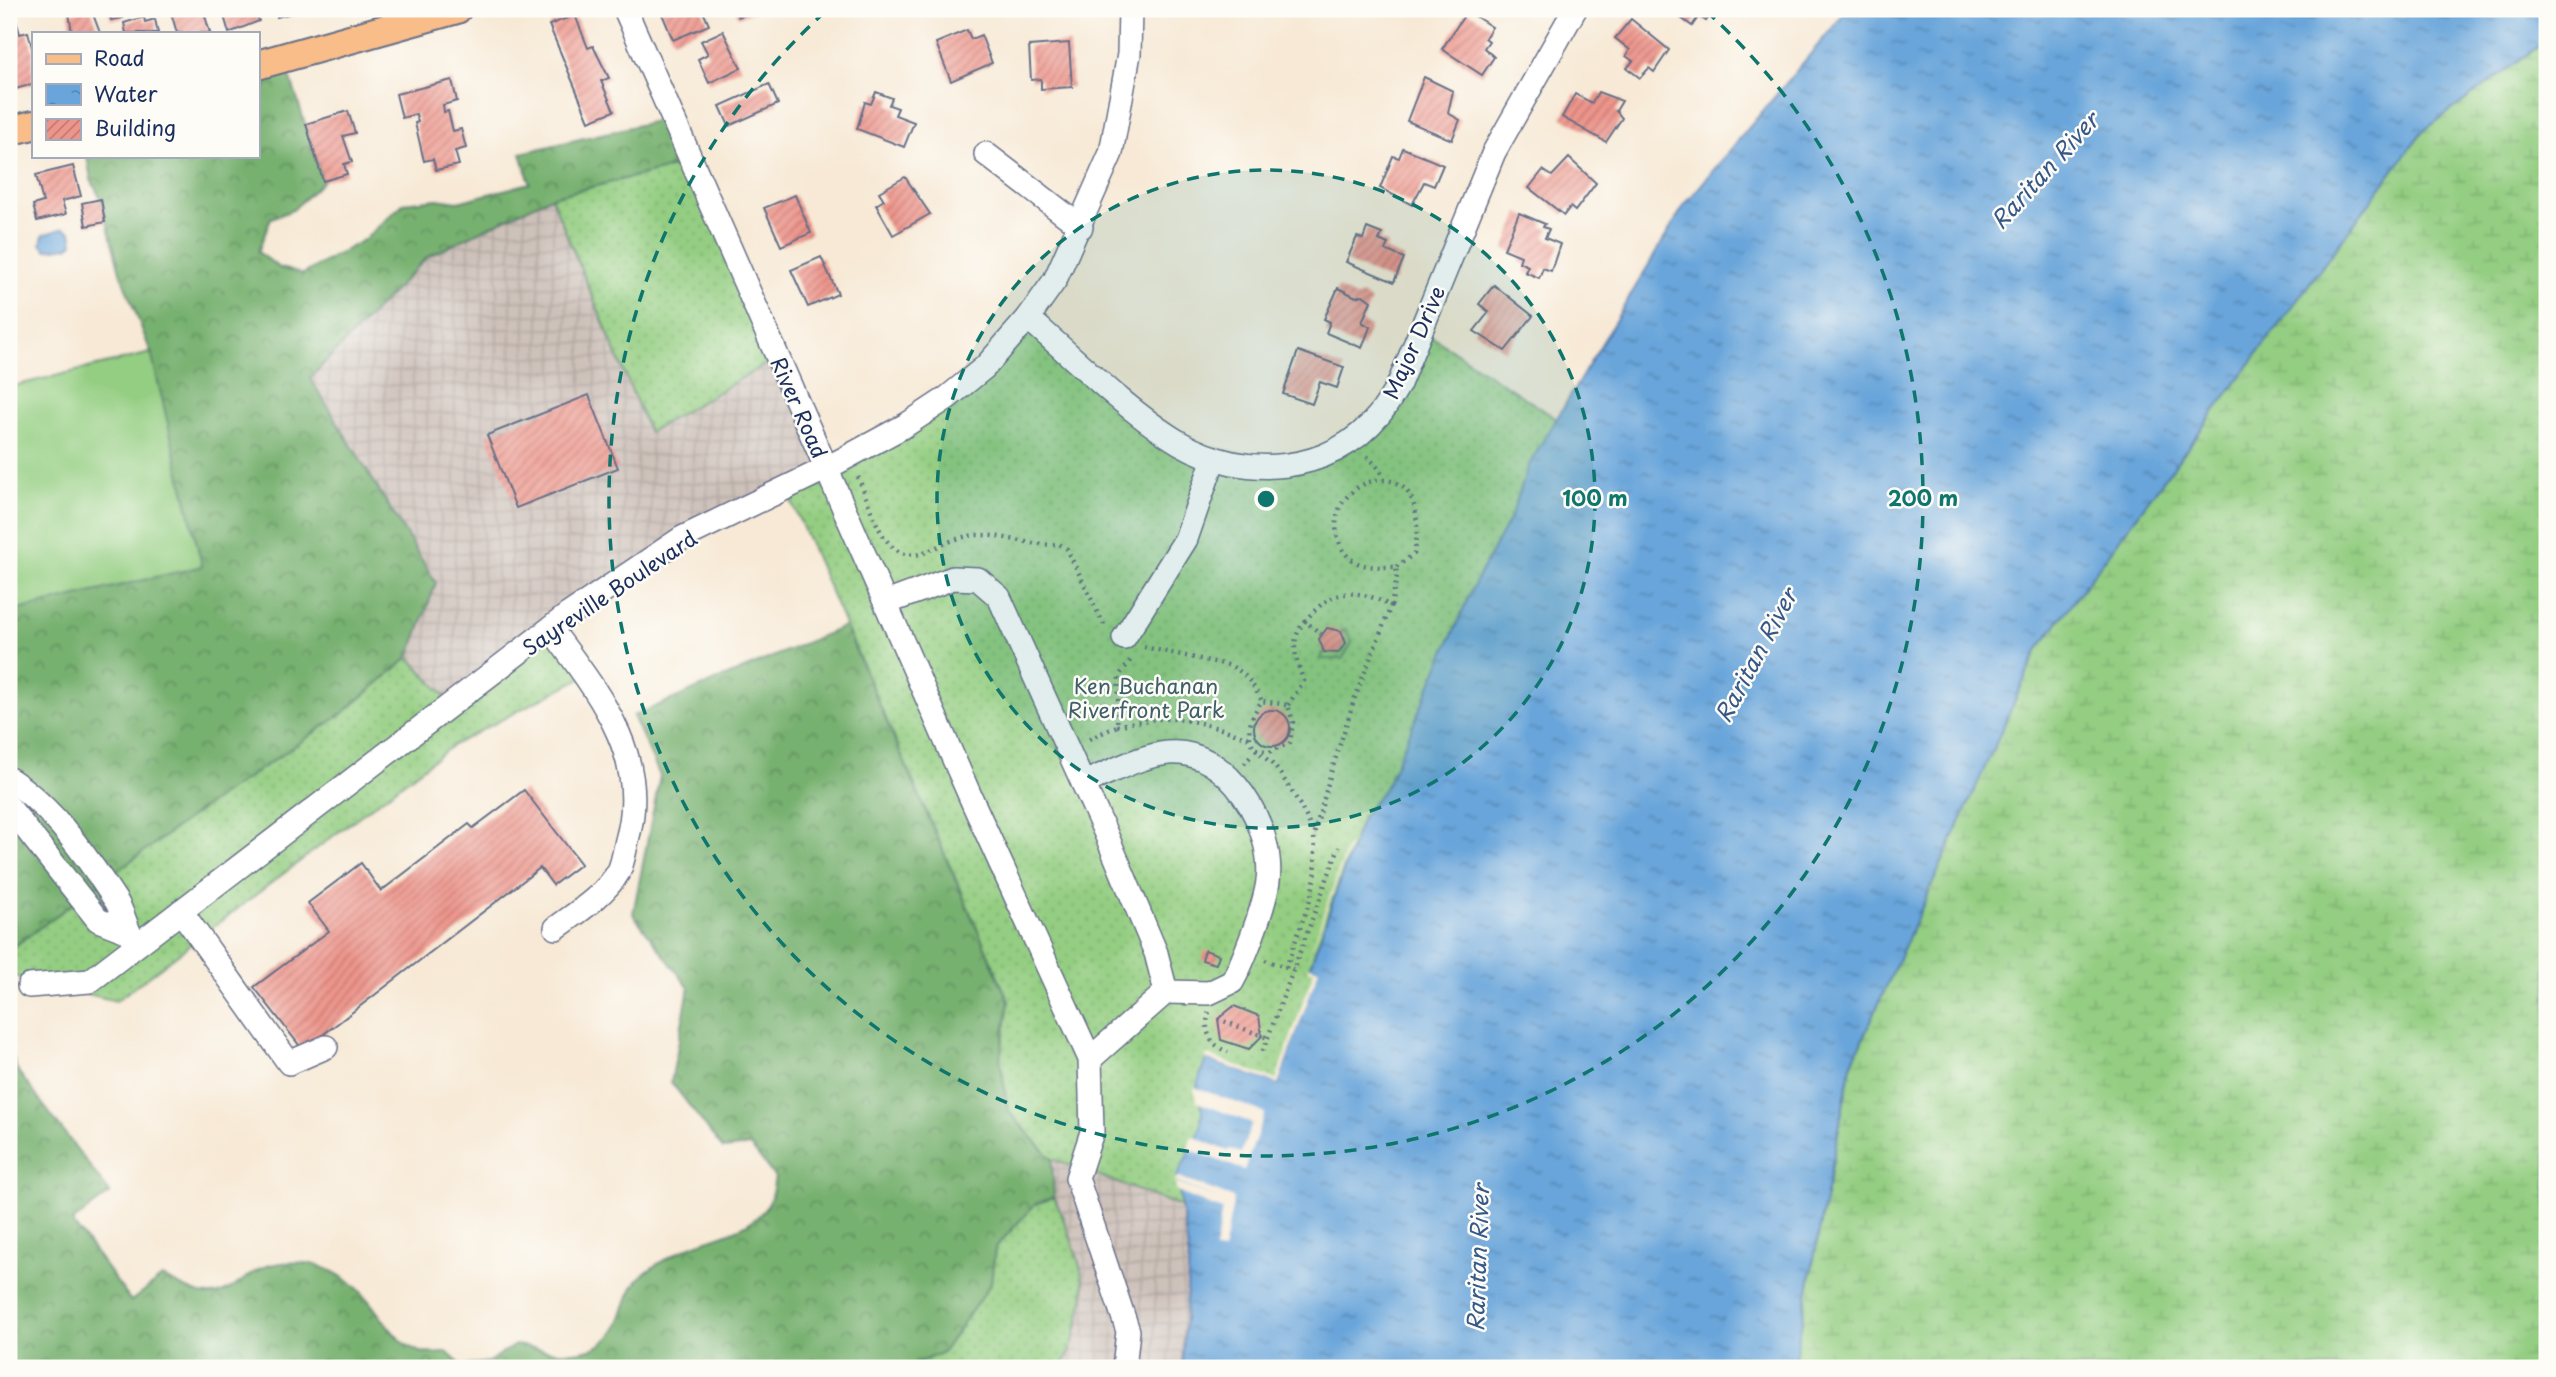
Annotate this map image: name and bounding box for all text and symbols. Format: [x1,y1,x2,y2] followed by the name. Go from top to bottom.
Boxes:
[32,32,259,158] legend
[94,41,145,73] text: Road
[94,77,158,109] text: Water
[1982,101,2109,236] water label: Raritan River
[94,111,176,143] text: Building
[1374,280,1452,404] street label: Major Drive
[763,351,837,463] street label: River Road
[1562,481,1628,513] text: 100 m
[1888,481,1958,513] text: 200 m
[1254,487,1278,511] centre of rings
[515,521,703,662] street label: Sayreville Boulevard
[1705,579,1807,728] water label: Raritan River
[1067,669,1225,725] park label: Ken Buchanan Riverfront Park
[1457,1180,1497,1332] water label: Raritan River

